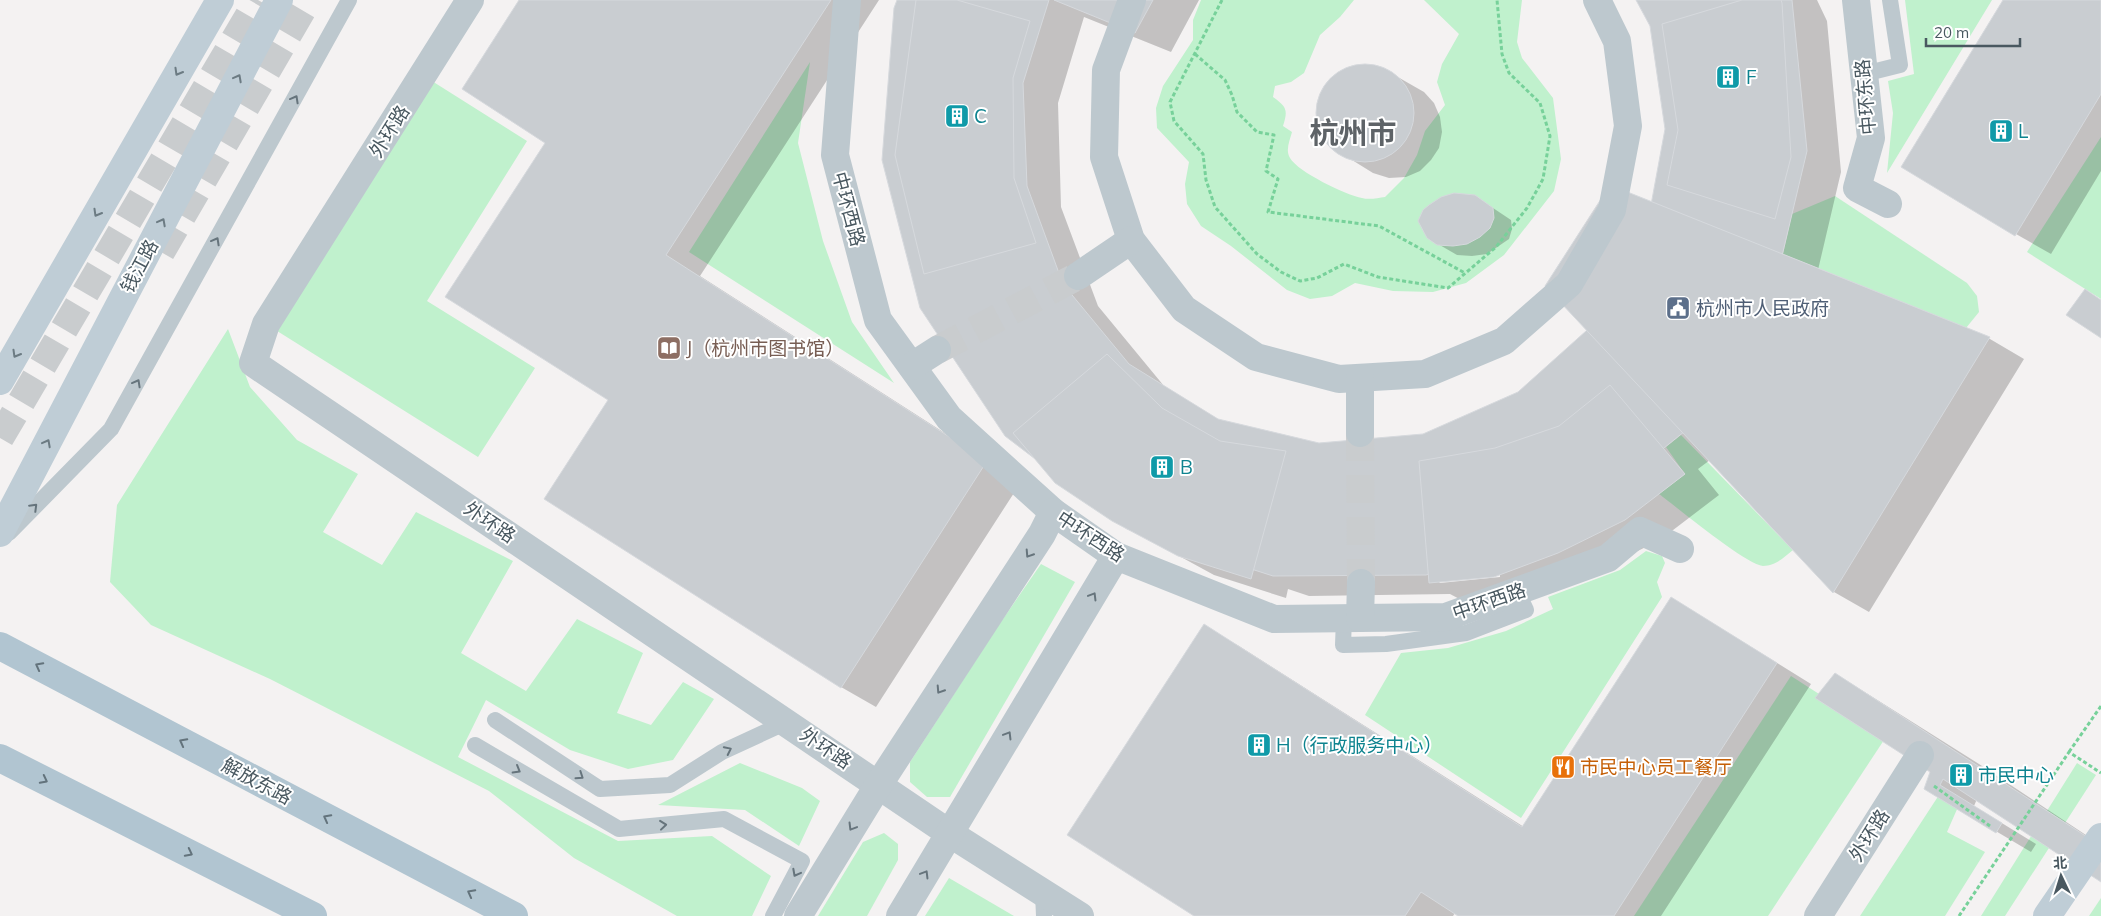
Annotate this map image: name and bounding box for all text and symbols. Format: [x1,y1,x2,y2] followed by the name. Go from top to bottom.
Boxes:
[1926,15,2020,47] scale bar
[1934,23,1969,42] text: 20 m
[1850,58,1880,136] street label: 中环东路
[1715,64,1741,90] building icon: F
[1746,65,1757,89] place label: F
[175,67,185,76] one-way arrow
[232,74,242,83] one-way arrow
[288,95,298,104] one-way arrow
[364,100,414,162] street label: 外环路
[944,103,970,129] building icon: C
[974,104,987,128] place label: C
[1309,114,1397,150] district label: 杭州市
[1988,118,2014,144] building icon: L
[2018,119,2029,143] place label: L
[828,169,870,249] street label: 中环西路
[94,208,104,217] one-way arrow
[156,218,166,227] one-way arrow
[115,235,163,297] street label: 钱江路
[210,237,220,246] one-way arrow
[1665,295,1691,321] public building icon: 杭州市人民政府
[1696,296,1829,320] place label: 杭州市人民政府
[656,335,682,361] library icon: J（杭州市图书馆）
[686,336,844,360] place label: J（杭州市图书馆）
[12,348,22,357] one-way arrow
[131,379,141,388] one-way arrow
[41,440,51,449] one-way arrow
[1149,454,1175,480] building icon: B
[1180,455,1193,479] place label: B
[460,496,520,548] street label: 外环路
[28,504,37,513] one-way arrow
[1053,505,1129,567] street label: 中环西路
[1026,549,1035,558] one-way arrow
[1449,577,1529,625] street label: 中环西路
[1086,592,1096,601] one-way arrow
[35,663,44,673] one-way arrow
[937,684,946,694] one-way arrow
[796,722,856,774] street label: 外环路
[1002,731,1012,740] one-way arrow
[1246,732,1272,758] building icon: H（行政服务中心）
[1276,733,1443,757] place label: H（行政服务中心）
[179,738,188,748] one-way arrow
[723,746,732,756] one-way arrow
[218,753,296,809] street label: 解放东路
[1550,754,1576,780] restaurant icon: 市民中心员工餐厅
[1580,755,1732,779] place label: 市民中心员工餐厅
[1948,762,1974,788] building icon: 市民中心
[1978,763,2054,787] place label: 市民中心
[512,764,521,774] one-way arrow
[574,770,584,779] one-way arrow
[38,774,47,784] one-way arrow
[1844,804,1894,866] street label: 外环路
[323,814,332,824] one-way arrow
[660,820,668,831] one-way arrow
[849,821,859,830] one-way arrow
[183,847,192,857] one-way arrow
[2036,851,2086,901] north arrow
[2052,854,2068,872] text: 北
[792,868,802,877] one-way arrow
[918,871,928,880] one-way arrow
[467,889,476,899] one-way arrow

